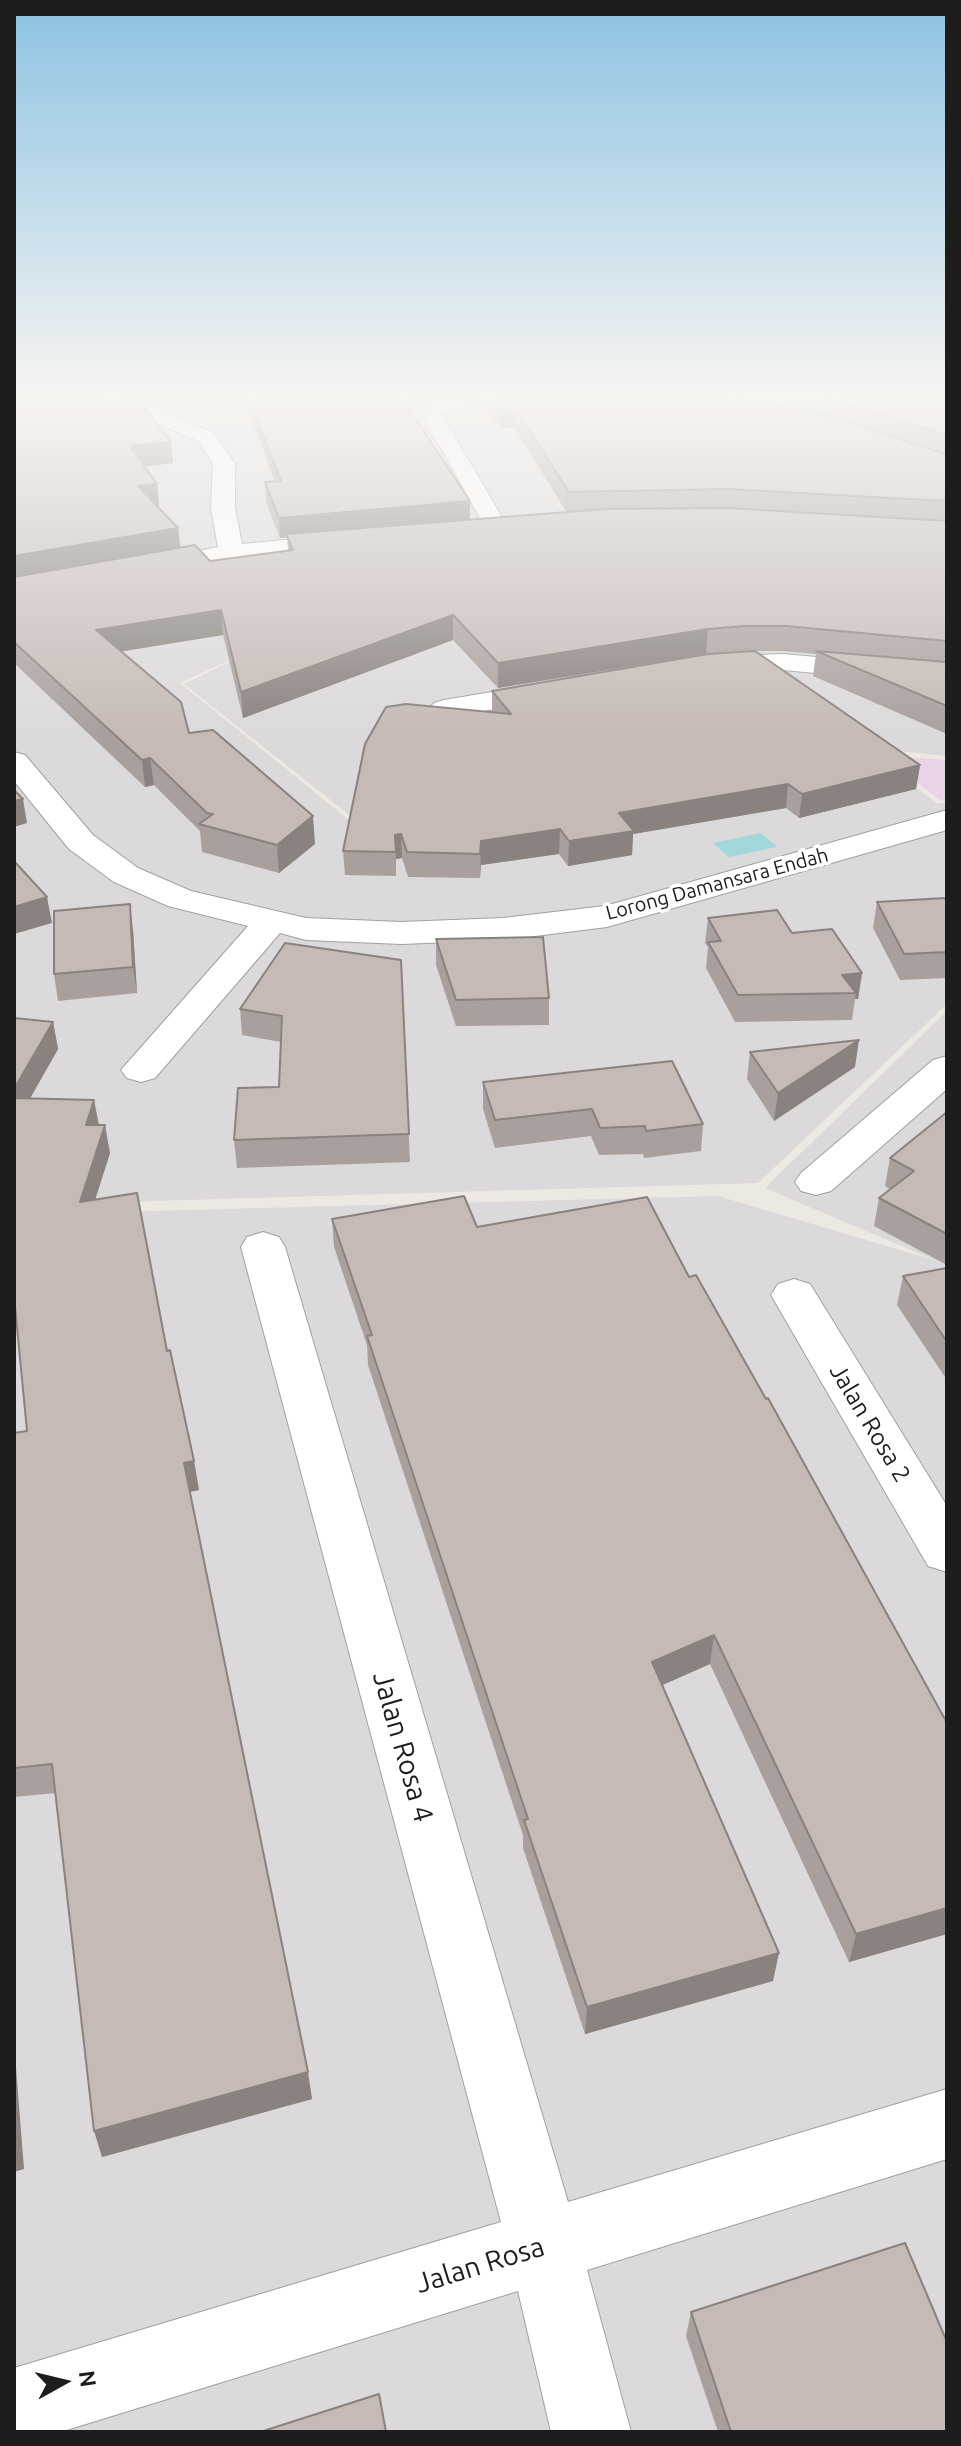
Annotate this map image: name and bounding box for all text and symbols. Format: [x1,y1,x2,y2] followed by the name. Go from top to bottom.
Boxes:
[603,843,831,925] street label: Lorong Damansara Endah
[823,1359,917,1487] street label: Jalan Rosa 2
[366,1668,440,1826] street label: Jalan Rosa 4
[412,2230,548,2300] street label: Jalan Rosa
[24,2342,104,2422] north arrow
[75,2369,102,2388] text: N

